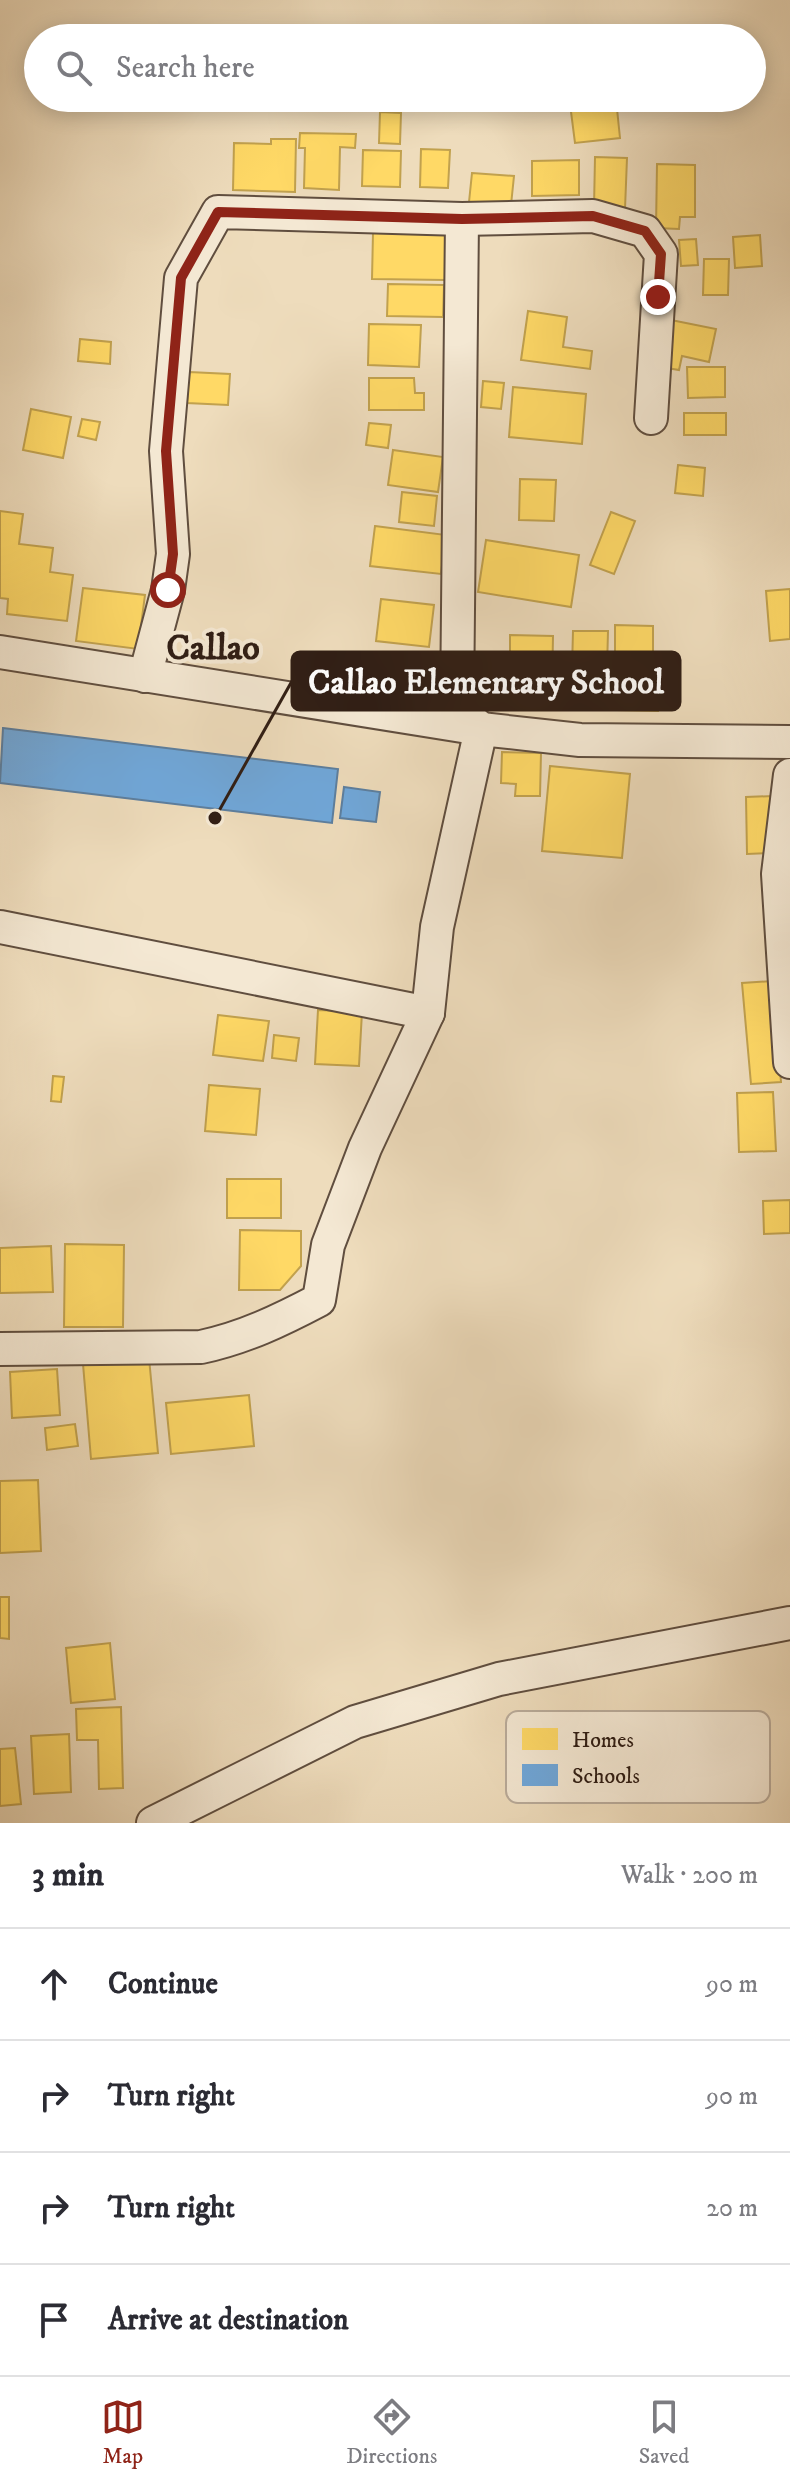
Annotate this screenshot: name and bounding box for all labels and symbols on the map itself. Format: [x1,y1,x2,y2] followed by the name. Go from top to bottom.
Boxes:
[640,279,676,315] route end
[150,572,186,608] route start
[166,626,260,671] district label: Callao
[292,652,680,710] callout: Callao Elementary School
[308,662,665,704] text: Callao Elementary School
[506,1711,770,1803] legend
[572,1727,634,1754] text: Homes
[572,1763,640,1790] text: Schools

